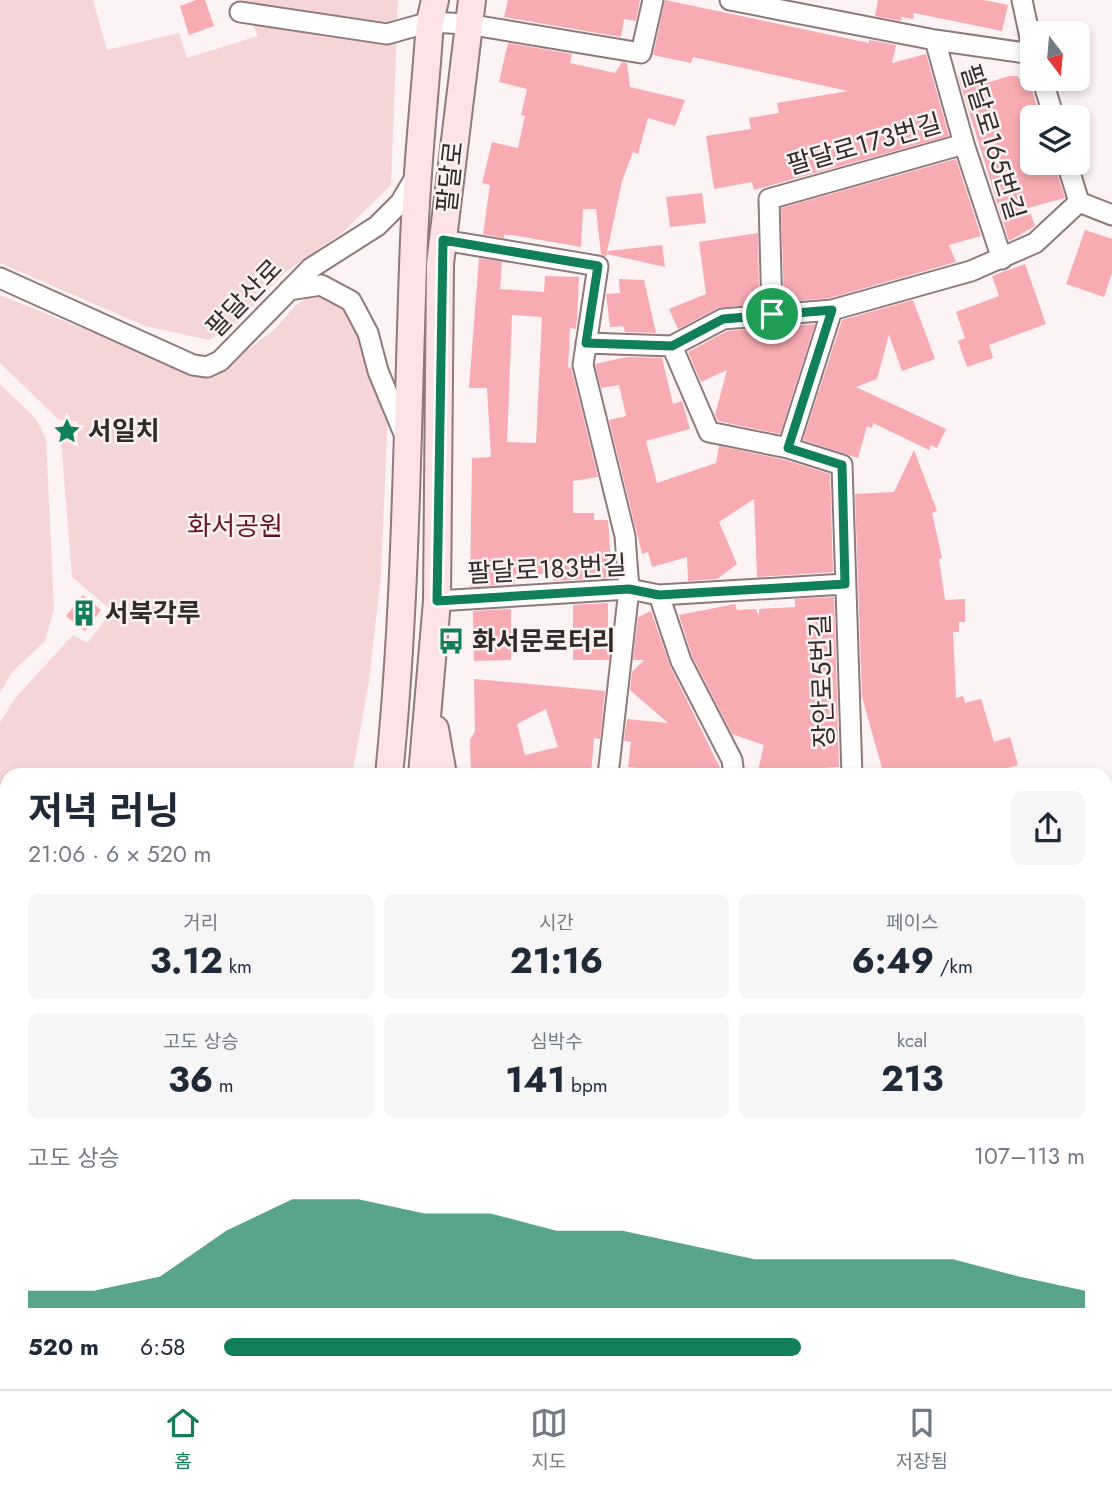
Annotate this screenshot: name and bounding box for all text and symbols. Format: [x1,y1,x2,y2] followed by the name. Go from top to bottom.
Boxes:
[1020,21,1090,91] north arrow
[1020,21,1090,175] map controls
[951,59,1035,225] street label: 팔달로165번길
[782,104,946,184] street label: 팔달로173번길
[1020,105,1090,175] button: layers
[427,139,473,215] street label: 팔달로
[197,250,291,346] street label: 팔달산로
[742,284,802,344] pin
[753,295,791,333] icon: arrive
[88,412,160,450] place label: 서일치
[52,416,82,446] place icon: 서일치
[187,507,283,545] park label: 화서공원
[466,546,628,592] street label: 팔달로183번길
[105,594,201,632] place label: 서북각루
[69,598,99,628] building icon: 서북각루
[801,613,843,749] street label: 장안로5번길
[472,622,616,660] place label: 화서문로터리
[436,626,466,656] bus stop icon: 화서문로터리
[28,783,179,838] text: 저녁 러닝
[1011,791,1085,865] button: share
[28,837,212,871] text: 21:06 · 6 × 520 m
[183,909,218,936] text: 거리
[539,909,574,936] text: 시간
[886,909,938,936] text: 페이스
[150,936,223,986] text: 3.12
[510,936,603,986] text: 21:16
[852,936,934,986] text: 6:49
[223,953,252,980] text: km
[934,953,973,980] text: /km
[897,1027,927,1054] text: kcal
[163,1028,239,1055] text: 고도 상승
[530,1028,583,1055] text: 심박수
[881,1054,943,1104] text: 213
[168,1055,213,1105] text: 36
[505,1055,565,1105] text: 141
[213,1072,234,1099] text: m
[565,1072,608,1099] text: bpm
[974,1139,1085,1173] text: 107–113 m
[28,1141,120,1175] text: 고도 상승
[28,1330,99,1364] text: 520 m
[140,1330,186,1364] text: 6:58
[164,1404,202,1475] tab: 홈
[530,1404,568,1475] tab: 지도
[896,1404,948,1475] tab: 저장됨

